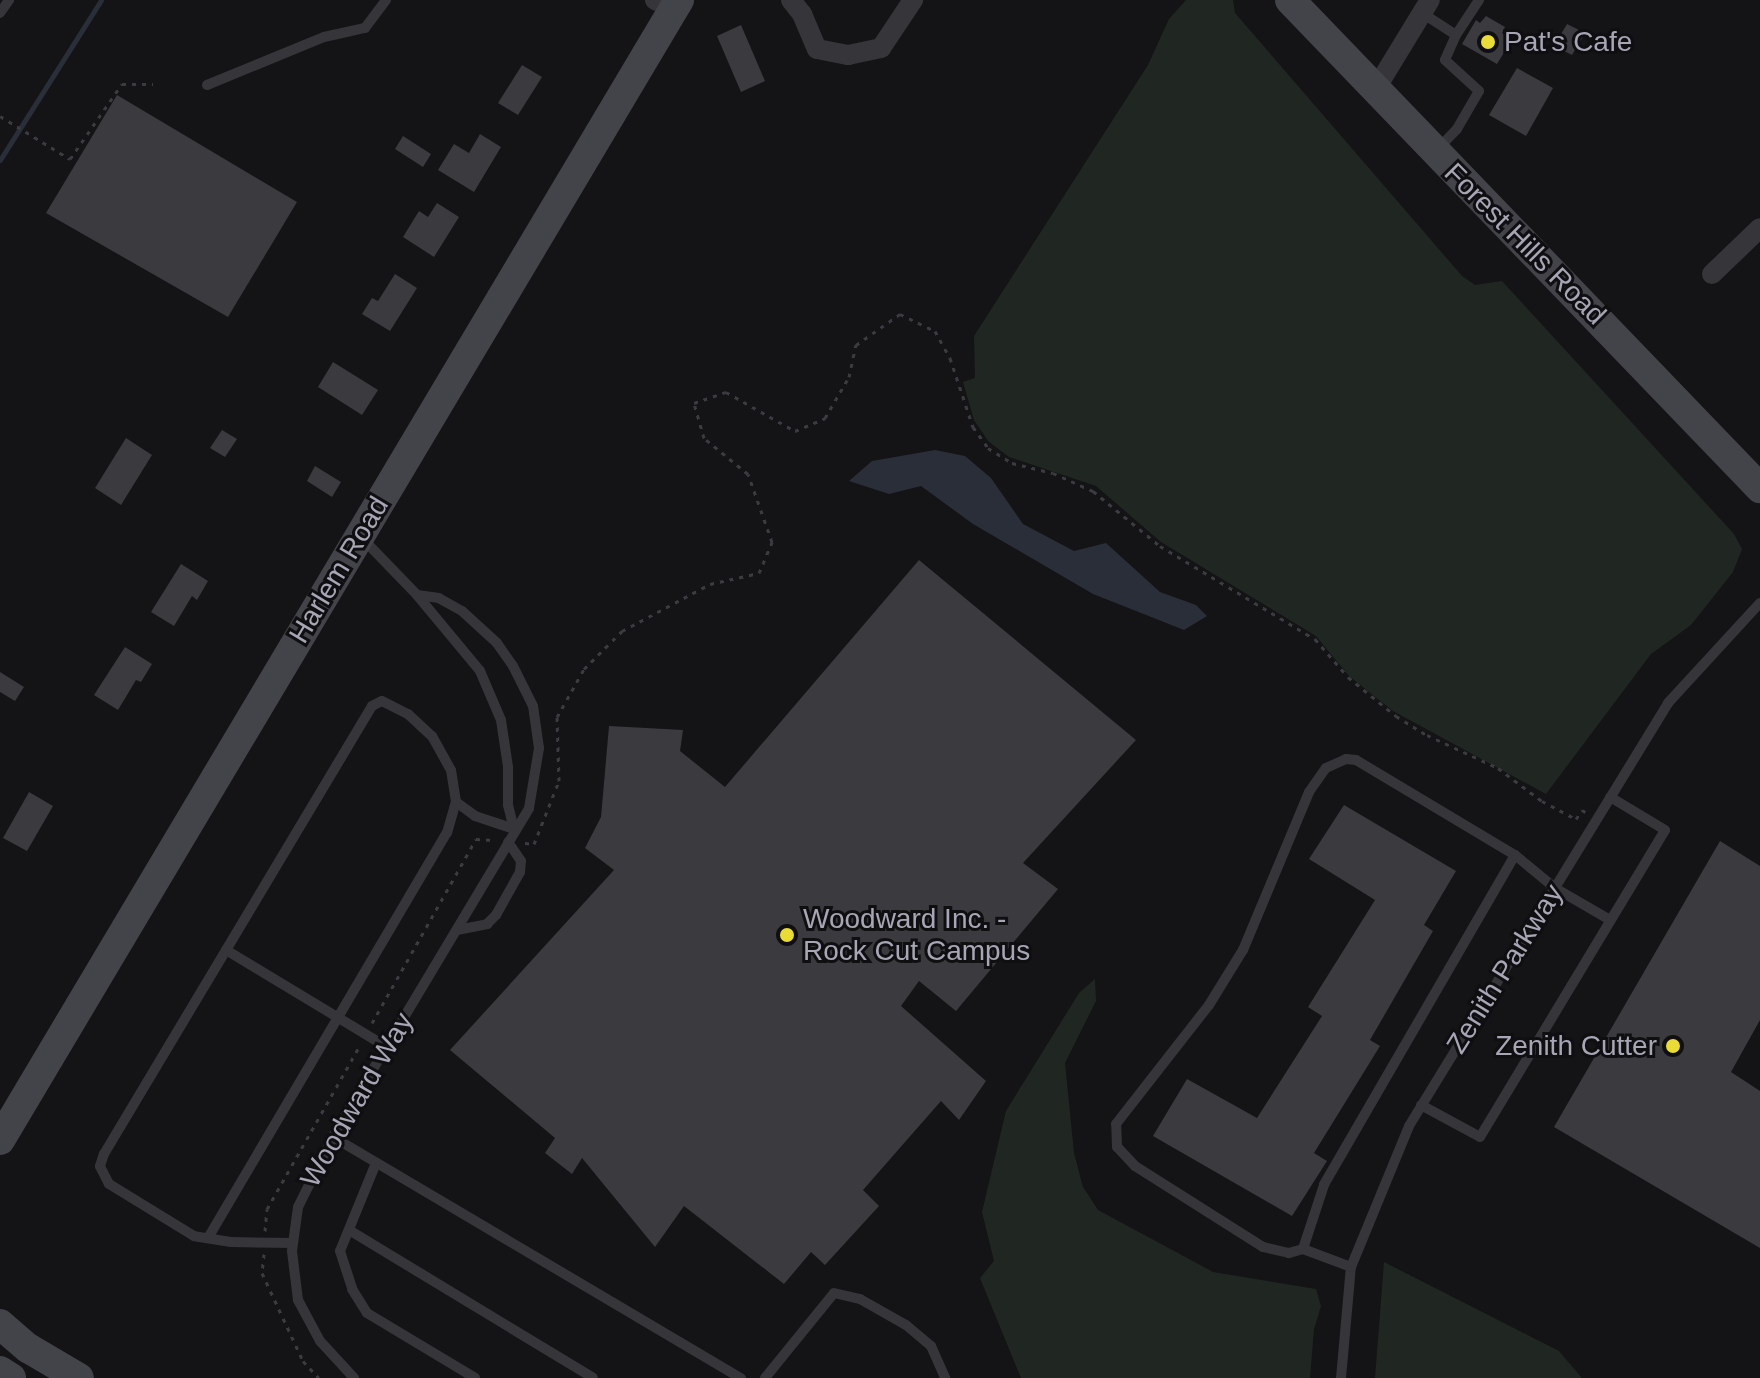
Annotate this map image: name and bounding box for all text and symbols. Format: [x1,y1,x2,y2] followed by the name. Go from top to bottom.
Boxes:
[1504,25,1632,59] place label: Pat's Cafe
[1479,33,1497,51] marker: Pat's Cafe
[1437,156,1613,332] street label: Forest Hills Road
[282,491,396,649] street label: Harlem Road
[1440,878,1570,1060] street label: Zenith Parkway
[803,902,1030,968] place label: Woodward Inc. - Rock Cut Campus
[778,926,796,944] marker: Woodward Inc. - Rock Cut Campus
[293,1007,421,1193] street label: Woodward Way
[1495,1029,1657,1063] place label: Zenith Cutter
[1664,1037,1682,1055] marker: Zenith Cutter

